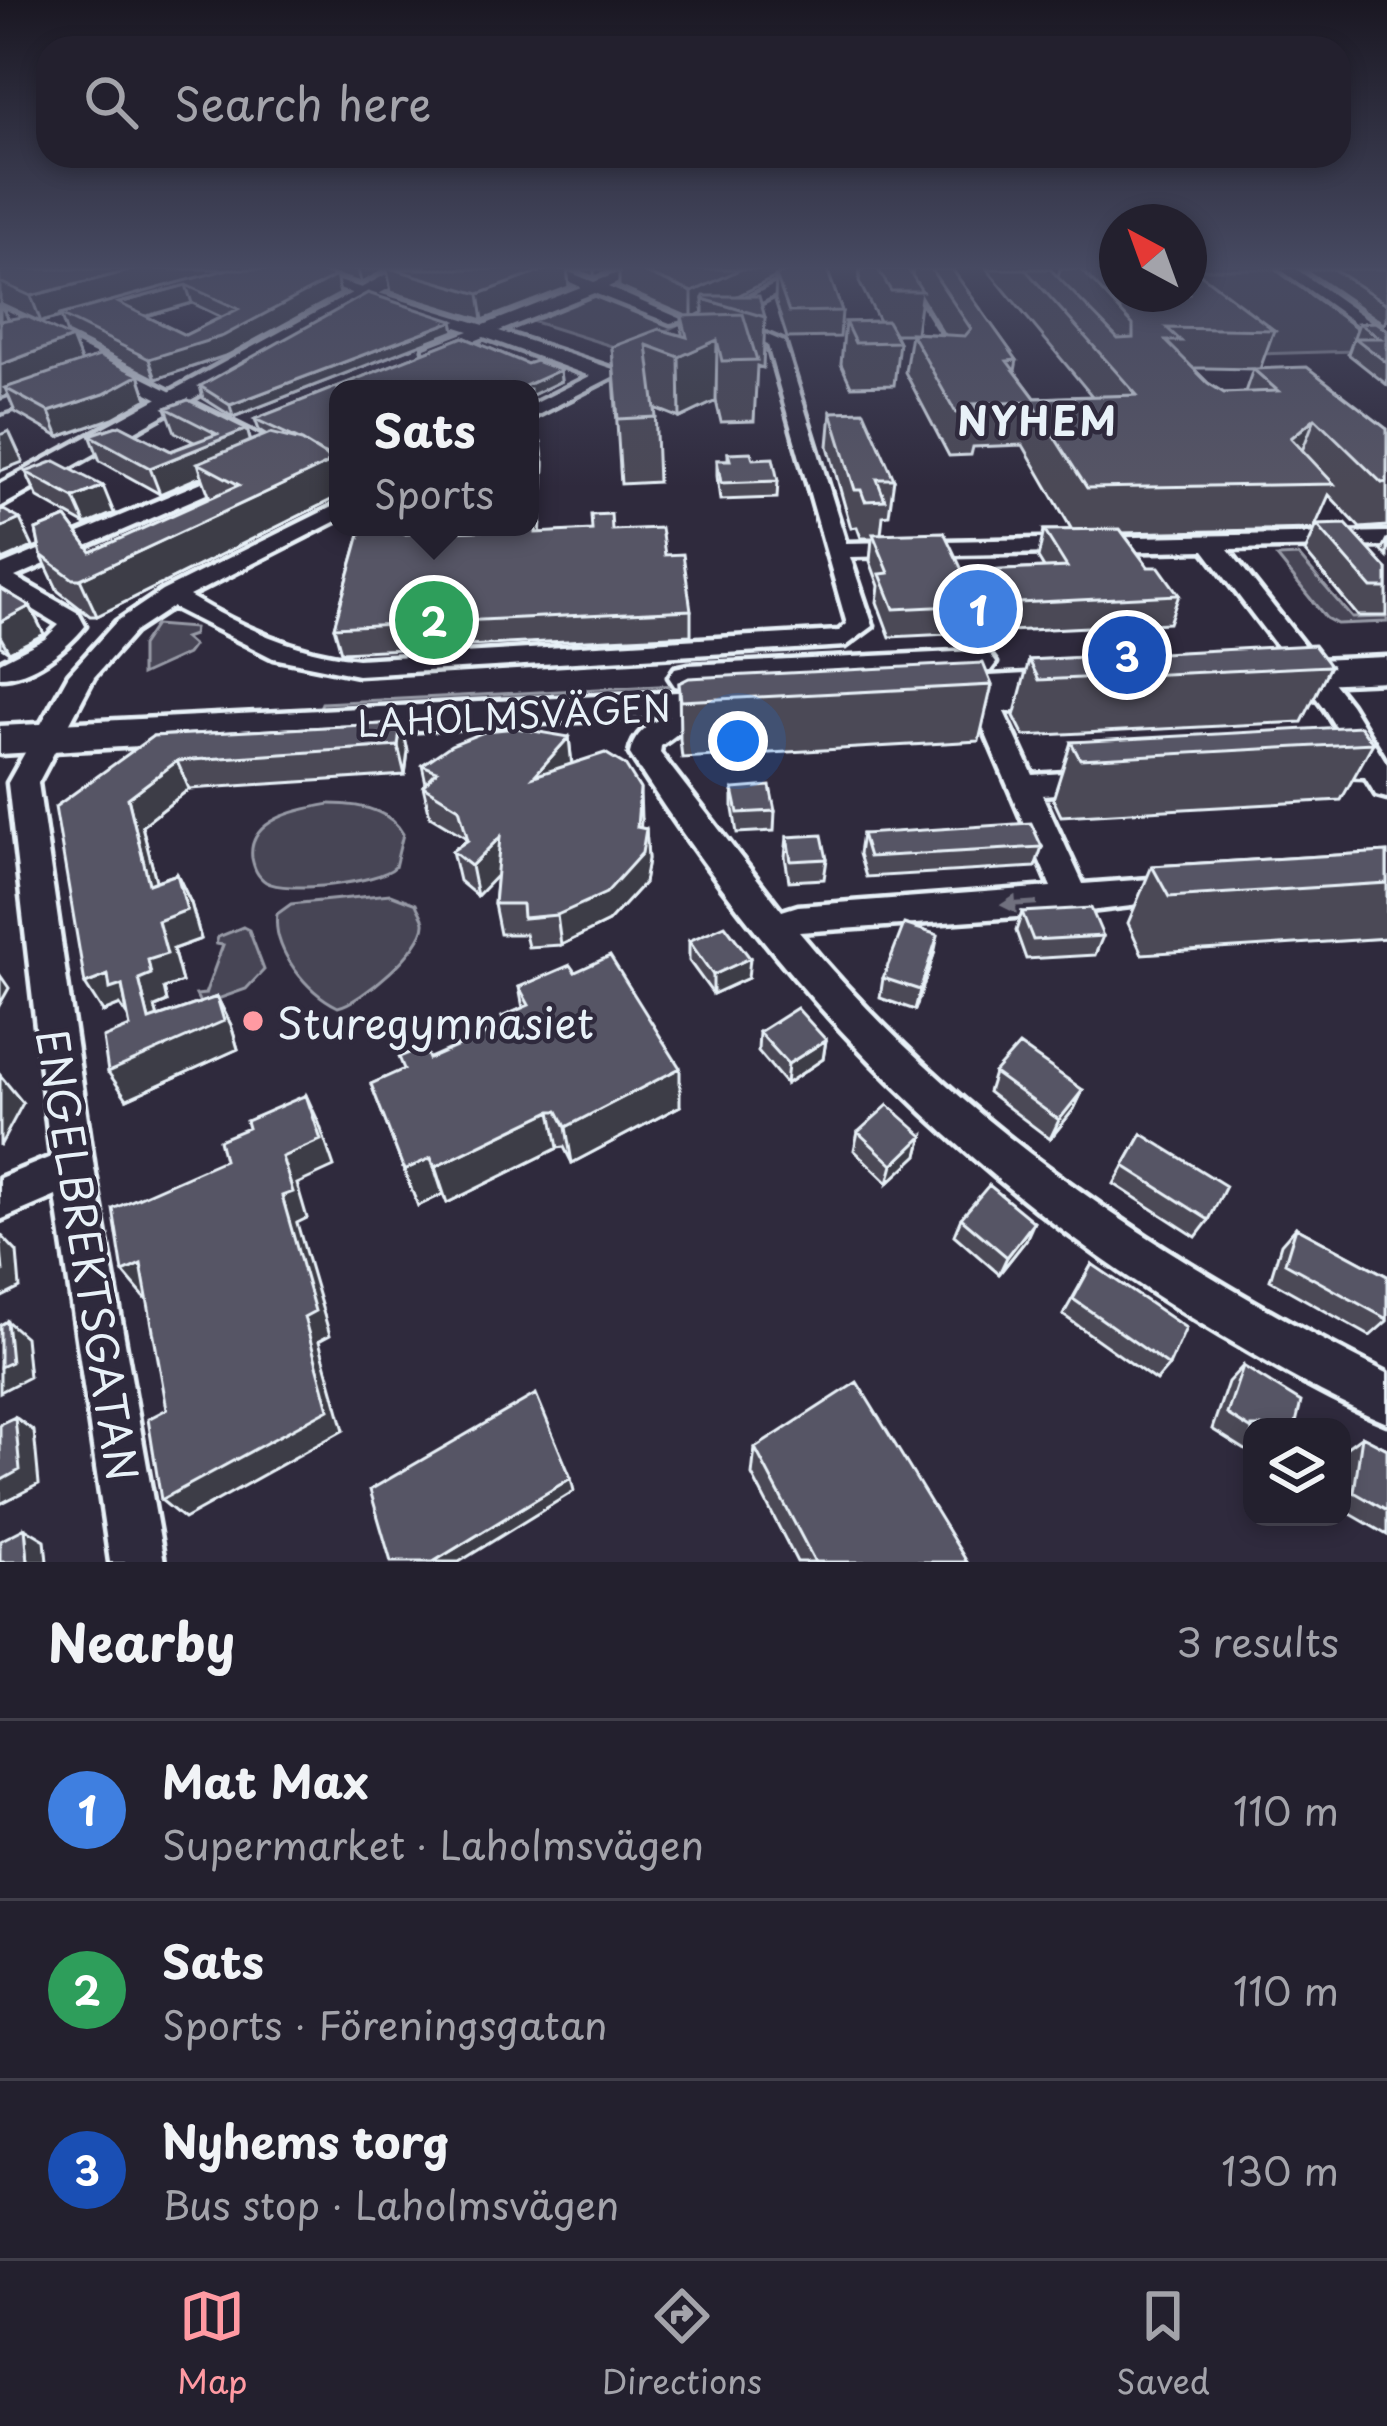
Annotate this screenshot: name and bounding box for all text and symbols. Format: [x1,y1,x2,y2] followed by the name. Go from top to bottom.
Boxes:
[36,36,1351,168] search box
[174,68,431,136] text: Search here
[78,69,144,135] icon: search
[1099,204,1207,312] north arrow
[329,380,539,536] popup
[957,390,1119,449] district label: NYHEM
[374,395,476,463] text: Sats
[374,463,494,522] text: Sports
[939,564,1017,654] pin: 1
[395,575,473,665] pin: 2
[1088,610,1166,700] pin: 3
[356,679,672,749] street label: LAHOLMSVÄGEN
[708,711,768,771] your location
[1000,894,1037,913] one-way arrow
[277,990,594,1053] place label: Sturegymnasiet
[240,1008,266,1034] marker: Sturegymnasiet
[22,1025,156,1485] street label: ENGELBREKTSGATAN
[1243,1418,1351,1526] map controls
[1243,1418,1351,1526] button: layers
[48,1602,235,1679] text: Nearby
[1176,1611,1339,1670] text: 3 results
[162,1746,369,1814] text: Mat Max
[78,1780,96,1839] text: 1
[1233,1780,1339,1839] text: 110 m
[162,1814,704,1873] text: Supermarket · Laholmsvägen
[162,1926,264,1994] text: Sats
[73,1960,101,2019] text: 2
[1233,1960,1339,2019] text: 110 m
[162,1994,607,2053] text: Sports · Föreningsgatan
[162,2106,450,2174] text: Nyhems torg
[74,2140,100,2199] text: 3
[1221,2140,1339,2199] text: 130 m
[162,2174,619,2233] text: Bus stop · Laholmsvägen
[177,2283,248,2405] tab: Map
[602,2283,762,2405] tab: Directions
[1116,2283,1210,2405] tab: Saved

